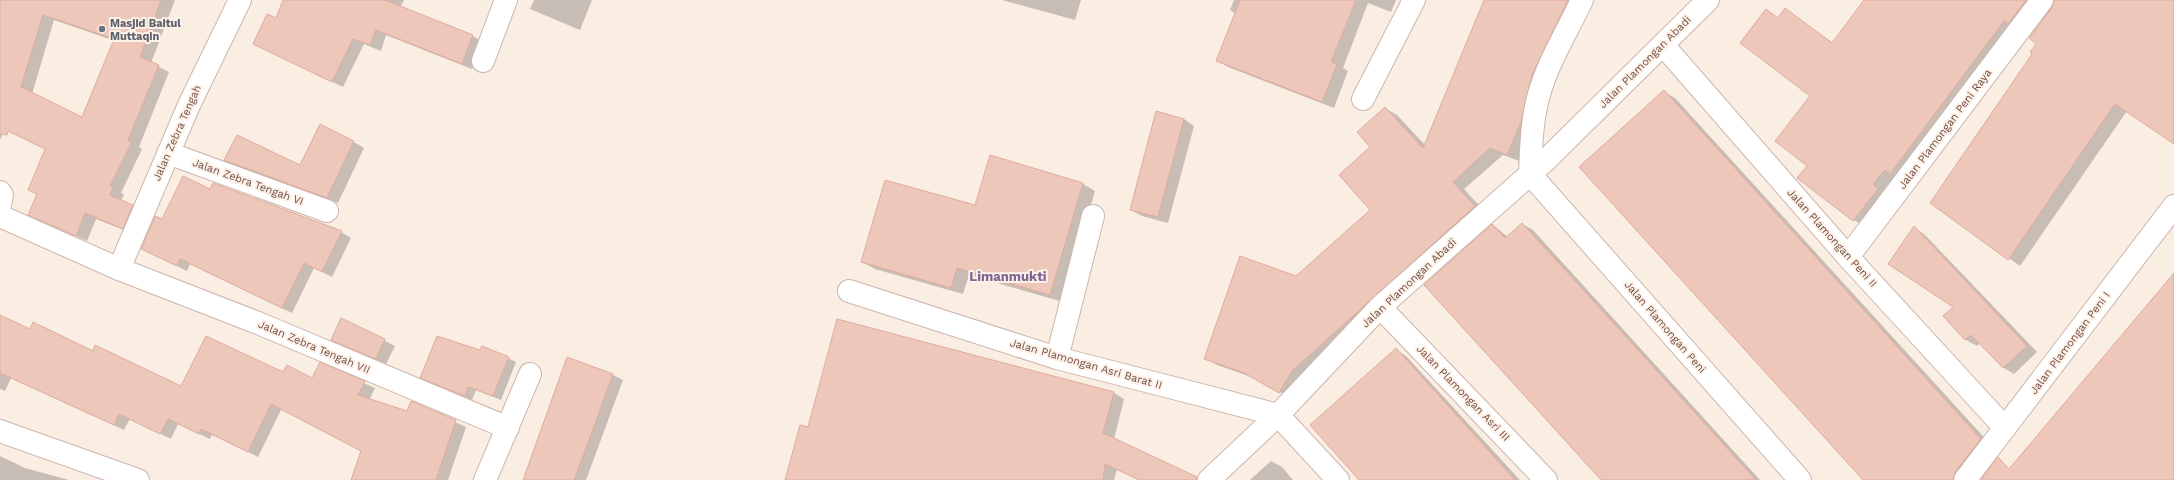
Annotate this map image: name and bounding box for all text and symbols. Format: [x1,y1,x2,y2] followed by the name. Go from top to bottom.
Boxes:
[1596,13,1694,111] street label: Jalan Plamongan Abadi
[110,17,181,43] place label: Masjid Baitul Muttaqin
[97,24,107,34] marker: Masjid Baitul Muttaqin
[1896,67,1994,191] street label: Jalan Plamongan Peni Raya
[150,83,204,183] street label: Jalan Zebra Tengah
[191,156,305,208] street label: Jalan Zebra Tengah VI
[1784,186,1880,290] street label: Jalan Plamongan Peni II
[1359,236,1459,330] street label: Jalan Plamongan Abadi
[969,269,1047,284] district label: Limanmukti
[1621,278,1709,376] street label: Jalan Plamongan Peni
[2027,289,2113,397] street label: Jalan Plamongan Peni I
[256,317,372,377] street label: Jalan Zebra Tengah VII
[1008,336,1164,392] street label: Jalan Plamongan Asri Barat II
[1414,342,1512,444] street label: Jalan Plamongan Asri III

